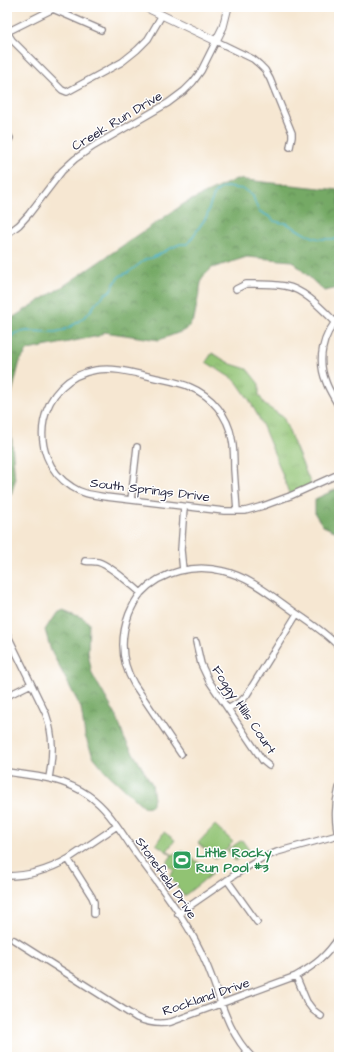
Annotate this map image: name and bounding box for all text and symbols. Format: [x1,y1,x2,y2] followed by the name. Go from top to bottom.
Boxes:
[68,87,166,155] street label: Creek Run Drive
[89,474,211,507] street label: South Springs Drive
[207,662,281,759] street label: Foggy Hills Court
[131,833,201,923] street label: Stonefield Drive
[196,844,273,877] place label: Little Rocky Run Pool #3
[171,849,193,871] sports icon: Little Rocky Run Pool #3
[160,974,252,1020] street label: Rockland Drive

